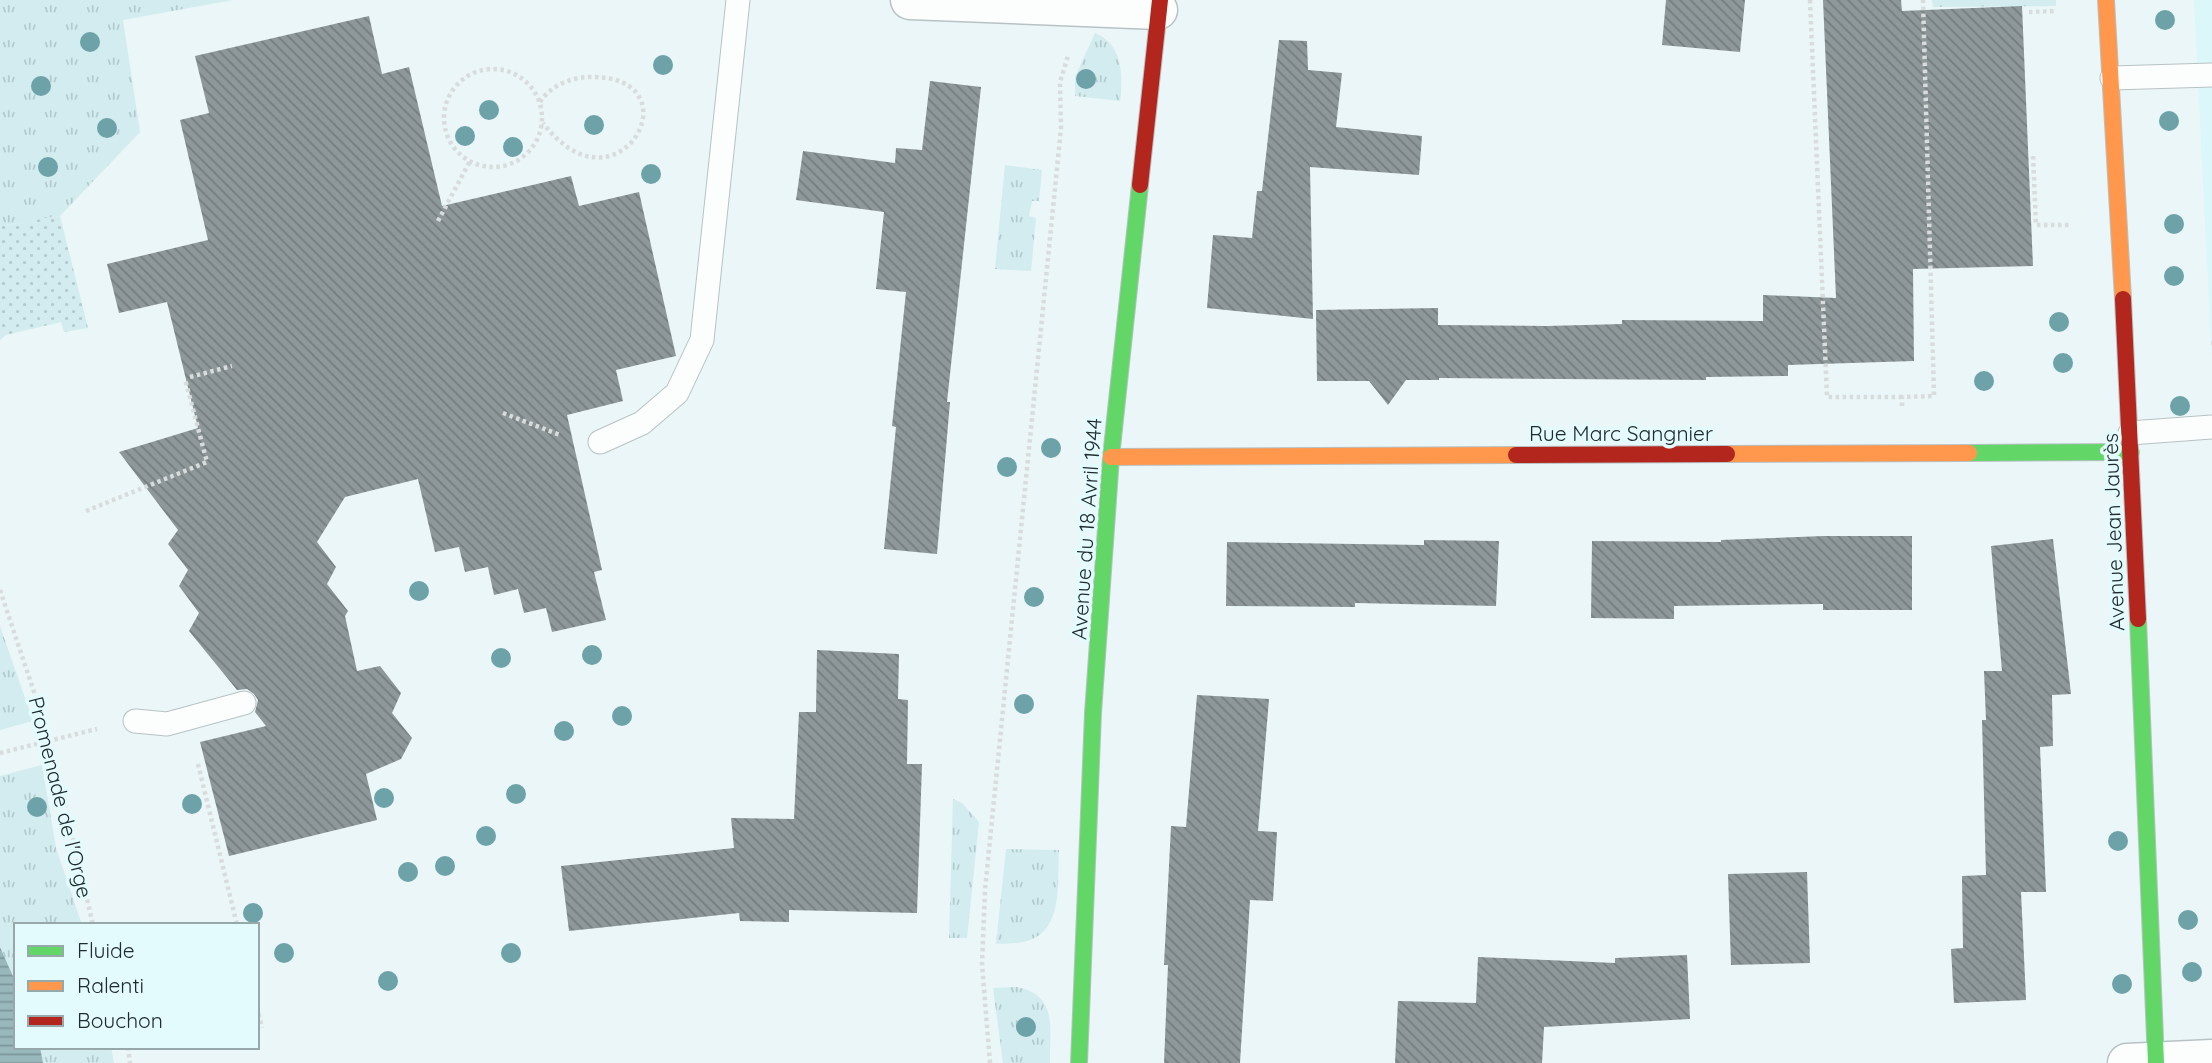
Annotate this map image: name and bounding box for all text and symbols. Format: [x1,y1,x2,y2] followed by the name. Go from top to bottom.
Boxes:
[1065,417,1107,641] street label: Avenue du 18 Avril 1944
[1529,420,1713,446] street label: Rue Marc Sangnier
[2097,433,2129,631] street label: Avenue Jean Jaurès
[23,694,99,900] street label: Promenade de l'Orge
[14,923,259,1049] legend
[77,937,135,963] text: Fluide
[77,972,144,998] text: Ralenti
[77,1007,163,1033] text: Bouchon

